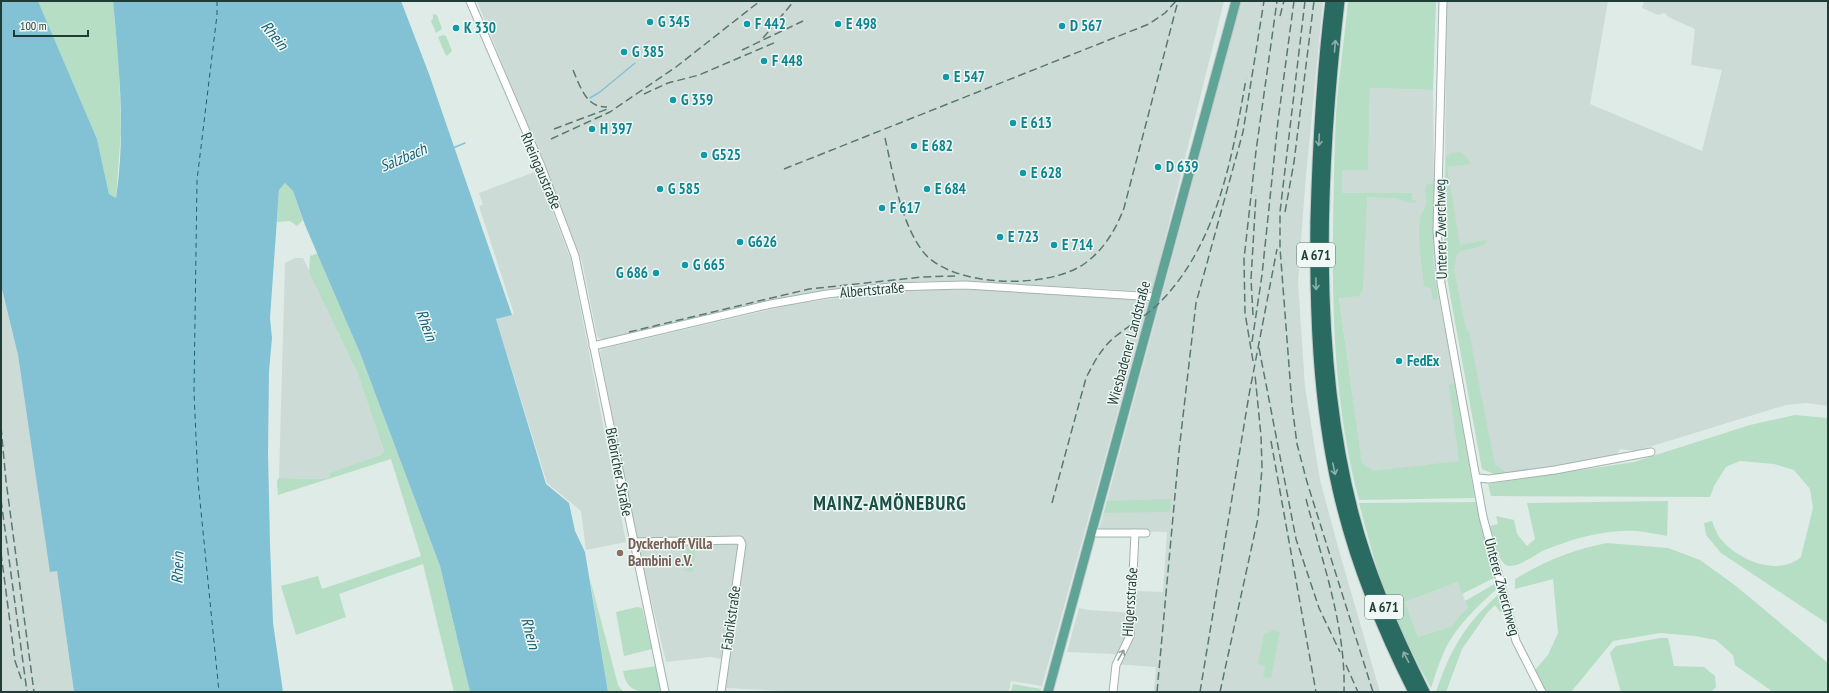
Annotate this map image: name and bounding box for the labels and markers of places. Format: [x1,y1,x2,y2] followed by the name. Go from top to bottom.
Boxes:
[658,12,690,31] place label: G 345
[755,14,786,33] place label: F 442
[846,14,877,33] place label: E 498
[1070,16,1102,35] place label: D 567
[645,17,655,27] marker: G 345
[464,18,496,37] place label: K 330
[742,19,752,29] marker: F 442
[833,19,843,29] marker: E 498
[1057,21,1067,31] marker: D 567
[451,23,461,33] marker: K 330
[632,42,664,61] place label: G 385
[619,47,629,57] marker: G 385
[772,51,803,70] place label: F 448
[759,56,769,66] marker: F 448
[954,67,985,86] place label: E 547
[941,72,951,82] marker: E 547
[681,90,713,109] place label: G 359
[668,95,678,105] marker: G 359
[1021,113,1052,132] place label: E 613
[1008,118,1018,128] marker: E 613
[600,119,633,138] place label: H 397
[587,124,597,134] marker: H 397
[922,136,953,155] place label: E 682
[909,141,919,151] marker: E 682
[712,145,741,164] place label: G525
[699,150,709,160] marker: G525
[1166,157,1198,176] place label: D 639
[1153,162,1163,172] marker: D 639
[1031,163,1062,182] place label: E 628
[1018,168,1028,178] marker: E 628
[668,179,700,198] place label: G 585
[935,179,966,198] place label: E 684
[655,184,665,194] marker: G 585
[922,184,932,194] marker: E 684
[890,198,921,217] place label: F 617
[877,203,887,213] marker: F 617
[1008,227,1039,246] place label: E 723
[748,232,777,251] place label: G626
[995,232,1005,242] marker: E 723
[1062,235,1093,254] place label: E 714
[735,237,745,247] marker: G626
[1049,240,1059,250] marker: E 714
[693,255,725,274] place label: G 665
[680,260,690,270] marker: G 665
[616,263,648,282] place label: G 686
[651,268,661,278] marker: G 686
[1407,351,1440,370] place label: FedEx
[1394,356,1404,366] marker: FedEx
[628,534,712,570] place label: Dyckerhoff Villa Bambini e.V.
[615,548,625,558] marker: Dyckerhoff Villa Bambini e.V.

